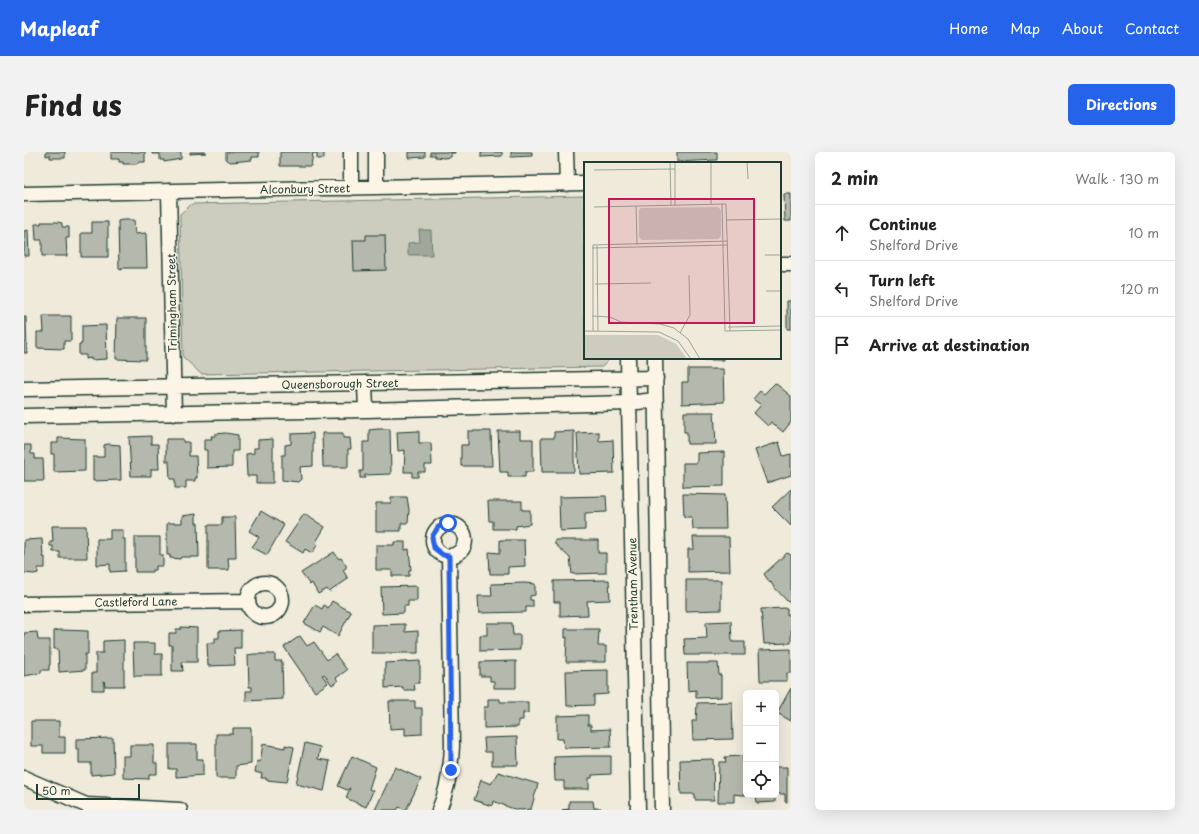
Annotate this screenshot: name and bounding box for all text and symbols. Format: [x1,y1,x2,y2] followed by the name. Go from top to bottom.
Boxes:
[20,14,98,42] text: Mapleaf
[949,18,988,39] text: Home
[1010,18,1040,39] text: Map
[1062,18,1103,39] text: About
[1125,18,1179,39] text: Contact
[24,83,122,126] text: Find us
[1068,84,1175,125] button: Directions
[584,162,781,359] inset map
[831,165,878,191] text: 2 min
[1076,169,1159,188] text: Walk · 130 m
[260,179,351,198] street label: Alconbury Street
[869,212,937,235] text: Continue
[831,222,853,244] icon: ahead
[1129,223,1159,242] text: 10 m
[869,235,958,254] text: Shelford Drive
[162,253,181,353] street label: Trimingham Street
[869,268,935,291] text: Turn left
[831,278,853,300] icon: left
[1120,279,1159,298] text: 120 m
[869,291,958,310] text: Shelford Drive
[869,333,1030,356] text: Arrive at destination
[831,334,853,356] icon: arrive
[281,374,399,393] street label: Queensborough Street
[439,514,457,532] route start
[623,537,642,631] street label: Trentham Avenue
[94,592,178,611] street label: Castleford Lane
[743,690,779,798] map controls
[743,690,779,726] button: +
[743,726,779,762] button: −
[442,761,460,779] route end
[743,762,779,798] button: locate
[36,782,140,801] scale bar
[42,782,71,799] text: 50 m

